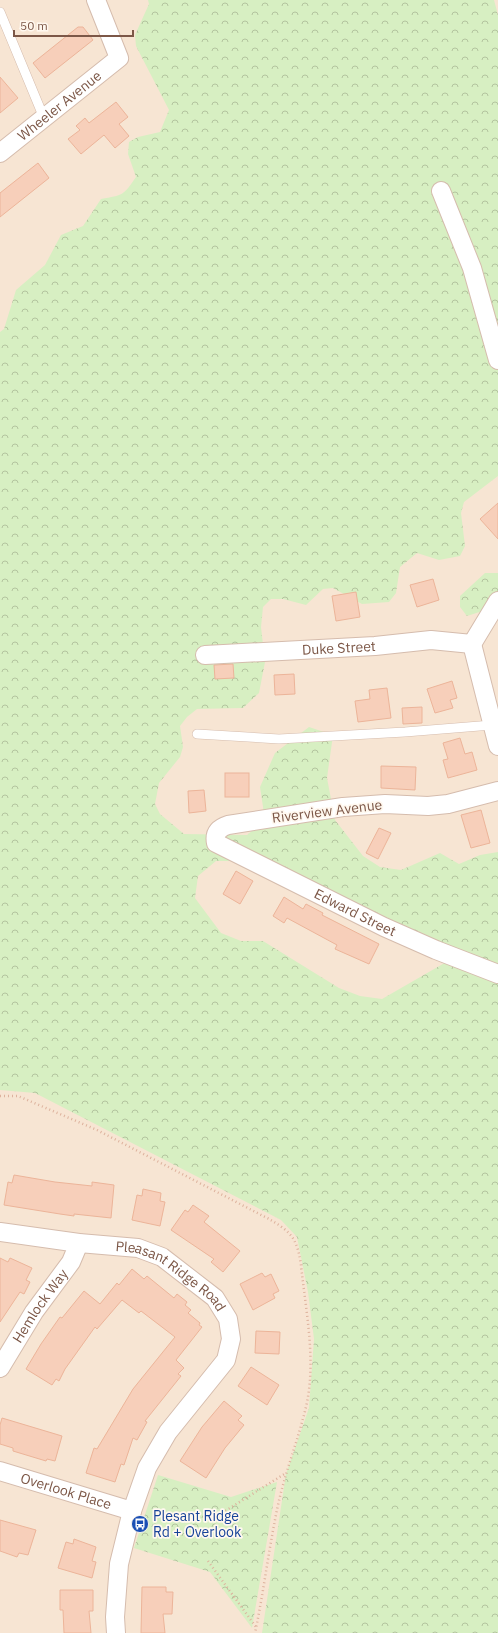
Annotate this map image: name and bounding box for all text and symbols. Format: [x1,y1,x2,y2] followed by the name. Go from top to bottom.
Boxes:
[14,12,133,38] scale bar
[20,18,48,33] text: 50 m
[14,66,105,145] street label: Wheeler Avenue
[301,637,376,659] street label: Duke Street
[271,795,383,827] street label: Riverview Avenue
[311,885,399,940] street label: Edward Street
[115,1237,230,1315] street label: Pleasant Ridge Road
[8,1265,72,1346] street label: Hemlock Way
[18,1469,114,1513] street label: Overlook Place
[153,1507,242,1541] place label: Plesant Ridge Rd + Overlook
[130,1514,150,1534] bus stop icon: Plesant Ridge Rd + Overlook

